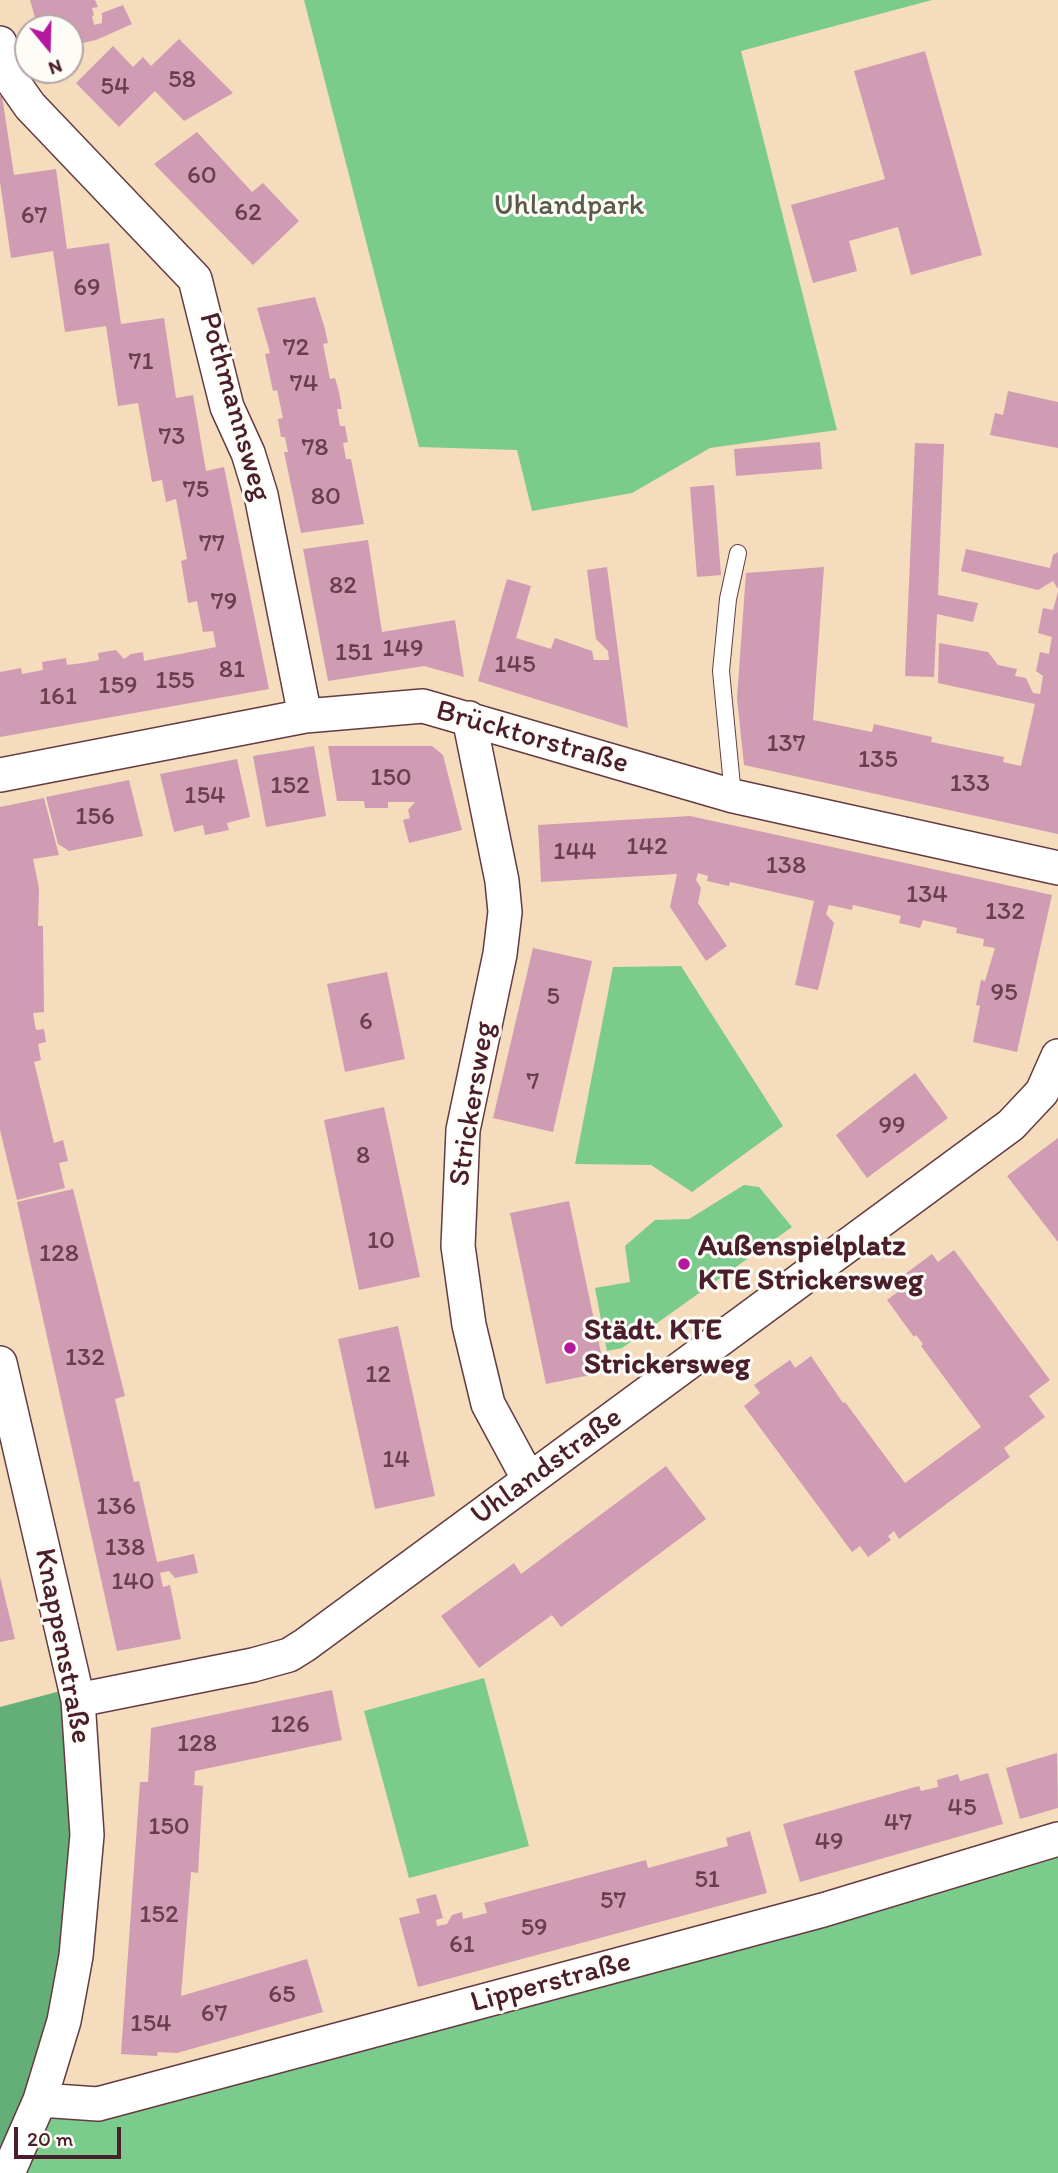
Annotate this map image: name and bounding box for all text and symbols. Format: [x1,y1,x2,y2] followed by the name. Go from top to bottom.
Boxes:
[14,14,84,84] north arrow
[46,54,65,80] text: N
[168,64,196,96] house number: 58
[100,71,130,103] house number: 54
[187,160,217,192] house number: 60
[494,188,644,224] park label: Uhlandpark
[234,197,262,229] house number: 62
[21,200,47,232] house number: 67
[73,272,101,304] house number: 69
[190,308,278,506] street label: Pothmannsweg
[283,332,309,364] house number: 72
[129,346,153,378] house number: 71
[290,368,318,400] house number: 74
[158,421,186,453] house number: 73
[301,432,329,464] house number: 78
[183,474,209,506] house number: 75
[311,481,341,513] house number: 80
[199,528,225,560] house number: 77
[329,570,357,602] house number: 82
[211,586,237,618] house number: 79
[382,633,424,665] house number: 149
[335,637,373,669] house number: 151
[494,649,536,681] house number: 145
[219,654,245,686] house number: 81
[155,665,195,697] house number: 155
[98,670,138,702] house number: 159
[39,681,77,713] house number: 161
[432,693,632,783] street label: Brücktorstraße
[766,728,806,760] house number: 137
[858,744,898,776] house number: 135
[370,762,412,794] house number: 150
[950,768,990,800] house number: 133
[270,770,310,802] house number: 152
[184,780,226,812] house number: 154
[75,801,115,833] house number: 156
[626,831,668,863] house number: 142
[553,836,597,868] house number: 144
[766,850,806,882] house number: 138
[906,879,948,911] house number: 134
[985,896,1025,928] house number: 132
[990,977,1018,1009] house number: 95
[546,981,560,1013] house number: 5
[359,1006,373,1038] house number: 6
[442,1019,504,1189] street label: Strickersweg
[527,1066,539,1098] house number: 7
[878,1110,906,1142] house number: 99
[356,1140,370,1172] house number: 8
[367,1225,395,1257] house number: 10
[698,1229,923,1300] place label: Außenspielplatz KTE Strickersweg
[39,1238,79,1270] house number: 128
[676,1256,692,1272] marker: Außenspielplatz KTE Strickersweg
[584,1313,750,1384] place label: Städt. KTE Strickersweg
[562,1340,578,1356] marker: Städt. KTE Strickersweg
[65,1342,105,1374] house number: 132
[365,1359,391,1391] house number: 12
[464,1400,630,1534] street label: Uhlandstraße
[382,1444,410,1476] house number: 14
[96,1491,136,1523] house number: 136
[105,1532,145,1564] house number: 138
[25,1545,99,1747] street label: Knappenstraße
[111,1566,155,1598] house number: 140
[270,1709,310,1741] house number: 126
[177,1728,217,1760] house number: 128
[947,1792,977,1824] house number: 45
[884,1807,912,1839] house number: 47
[148,1811,190,1843] house number: 150
[814,1826,844,1858] house number: 49
[694,1864,720,1896] house number: 51
[600,1885,626,1917] house number: 57
[139,1899,179,1931] house number: 152
[520,1912,548,1944] house number: 59
[449,1929,475,1961] house number: 61
[467,1944,635,2022] street label: Lipperstraße
[268,1979,296,2011] house number: 65
[201,1998,227,2030] house number: 67
[130,2008,172,2040] house number: 154
[18,2114,124,2158] scale bar
[27,2126,73,2151] text: 20 m

